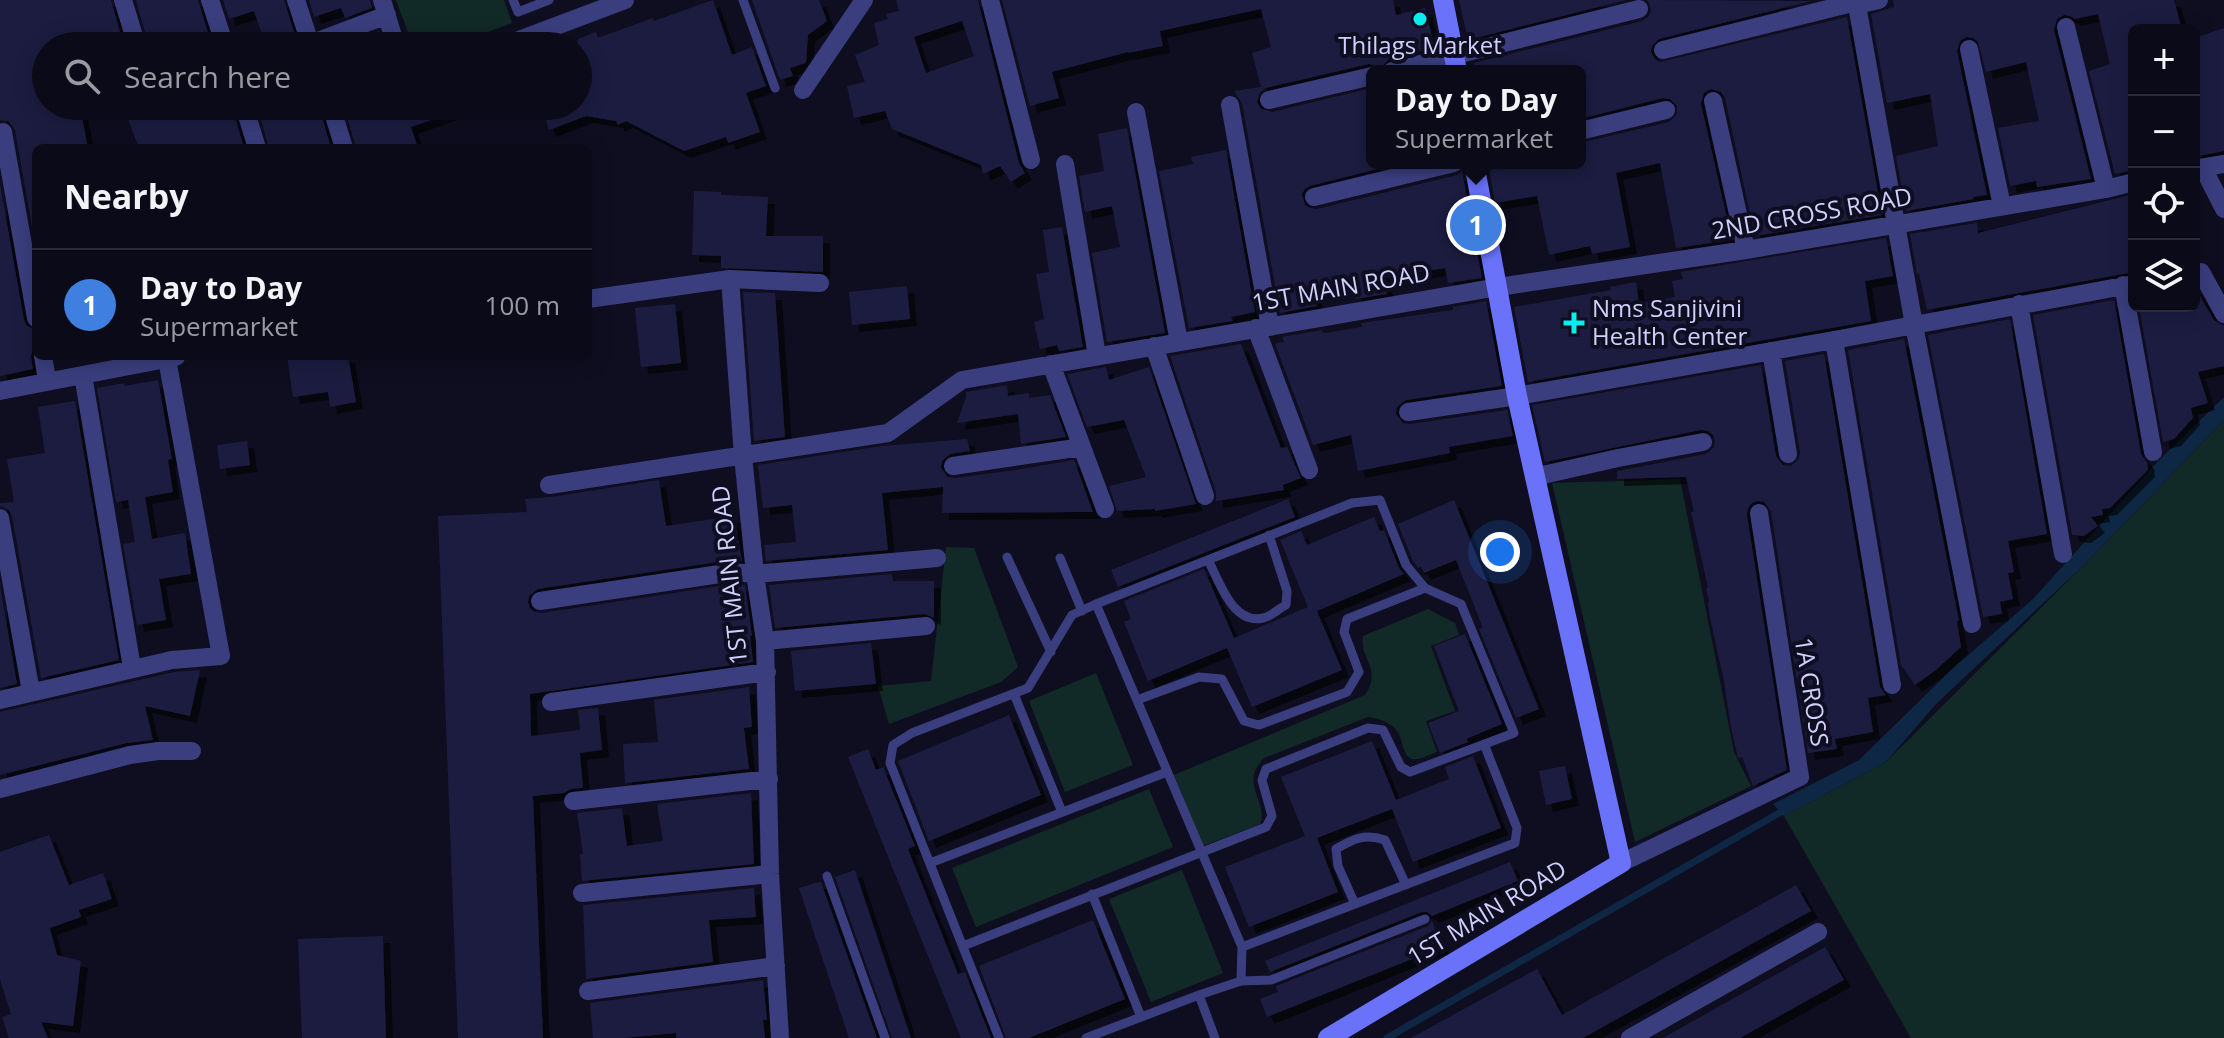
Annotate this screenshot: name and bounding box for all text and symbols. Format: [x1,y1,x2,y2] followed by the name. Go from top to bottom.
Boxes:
[1411,10,1429,28] marker: Thilags Market
[2128,24,2200,312] map controls
[2128,24,2200,96] button: +
[1338,28,1502,61] place label: Thilags Market
[32,32,592,120] search box
[60,54,104,98] icon: search
[124,56,291,97] text: Search here
[1366,65,1586,169] popup
[1395,79,1557,120] text: Day to Day
[2128,96,2200,168] button: −
[1395,120,1553,156] text: Supermarket
[2128,168,2200,240] button: locate
[64,173,189,219] text: Nearby
[1709,179,1914,246] street label: 2ND CROSS ROAD
[1450,195,1502,255] pin: 1
[2128,240,2200,312] button: layers
[1249,255,1432,318] street label: 1ST MAIN ROAD
[140,267,302,308] text: Day to Day
[83,287,97,323] text: 1
[485,287,560,323] text: 100 m
[1592,291,1747,352] place label: Nms Sanjivini Health Center
[140,308,298,344] text: Supermarket
[1563,312,1585,334] marker: Nms Sanjivini Health Center
[703,484,754,666] street label: 1ST MAIN ROAD
[1480,532,1520,572] your location
[1788,635,1837,749] street label: 1A CROSS
[1401,851,1572,972] street label: 1ST MAIN ROAD

